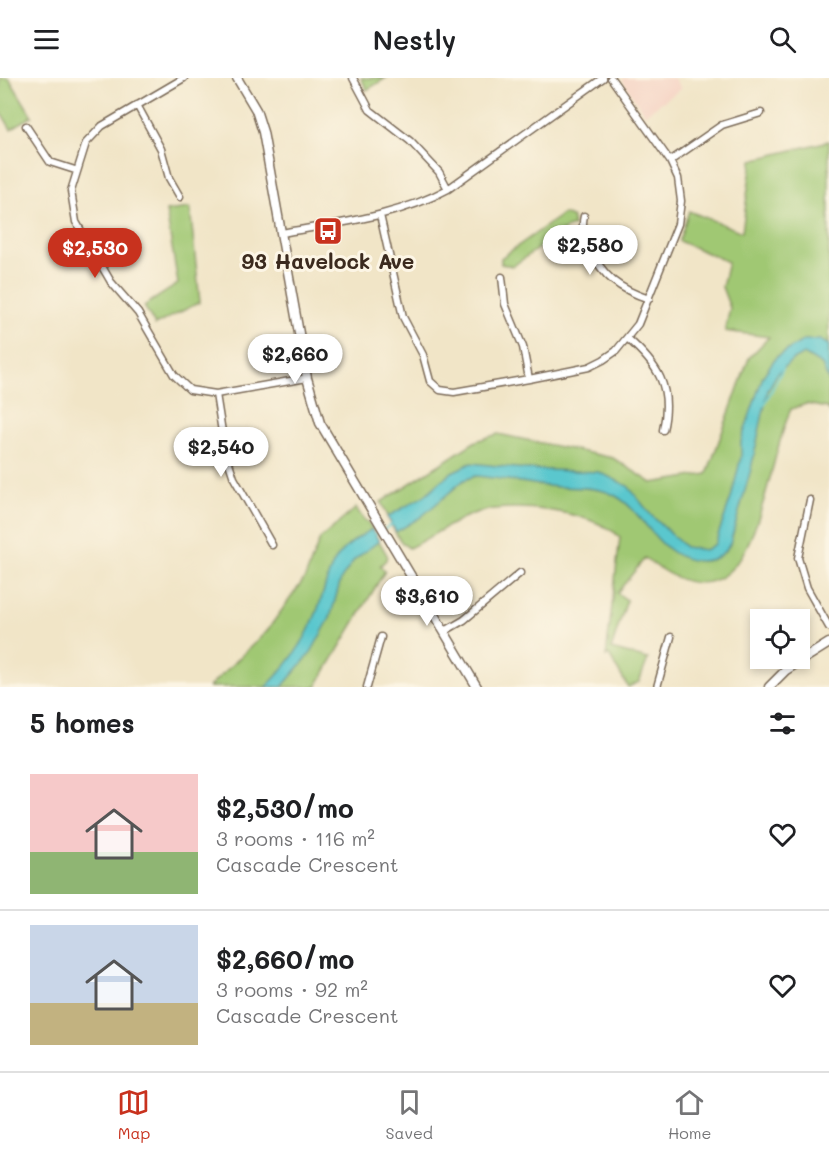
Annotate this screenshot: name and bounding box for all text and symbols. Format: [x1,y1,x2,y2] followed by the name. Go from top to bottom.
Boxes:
[373,22,456,57] text: Nestly
[30,23,63,56] icon: menu
[766,23,799,56] icon: search
[312,215,344,247] bus stop icon: 93 Havelock Ave
[541,225,639,276] pin: $2,580
[46,228,144,279] pin: $2,530
[557,231,623,257] text: $2,580
[62,234,128,260] text: $2,530
[242,247,414,274] place label: 93 Havelock Ave
[246,334,344,385] pin: $2,660
[262,340,328,366] text: $2,660
[172,427,270,478] pin: $2,540
[188,433,254,459] text: $2,540
[378,576,476,627] pin: $3,610
[395,582,459,608] text: $3,610
[750,609,810,669] map controls
[750,609,810,669] button: locate
[30,706,135,740] text: 5 homes
[766,707,799,740] icon: filters
[216,791,354,825] text: $2,530/mo
[78,798,150,870] icon: home
[766,818,799,851] icon: heart
[216,825,375,851] text: 3 rooms · 116 m²
[216,851,399,877] text: Cascade Crescent
[216,942,354,976] text: $2,660/mo
[78,949,150,1021] icon: home
[766,969,799,1002] icon: heart
[216,976,368,1002] text: 3 rooms · 92 m²
[216,1002,399,1028] text: Cascade Crescent
[117,1086,150,1143] tab: Map
[385,1086,433,1143] tab: Saved
[668,1086,711,1143] tab: Home

